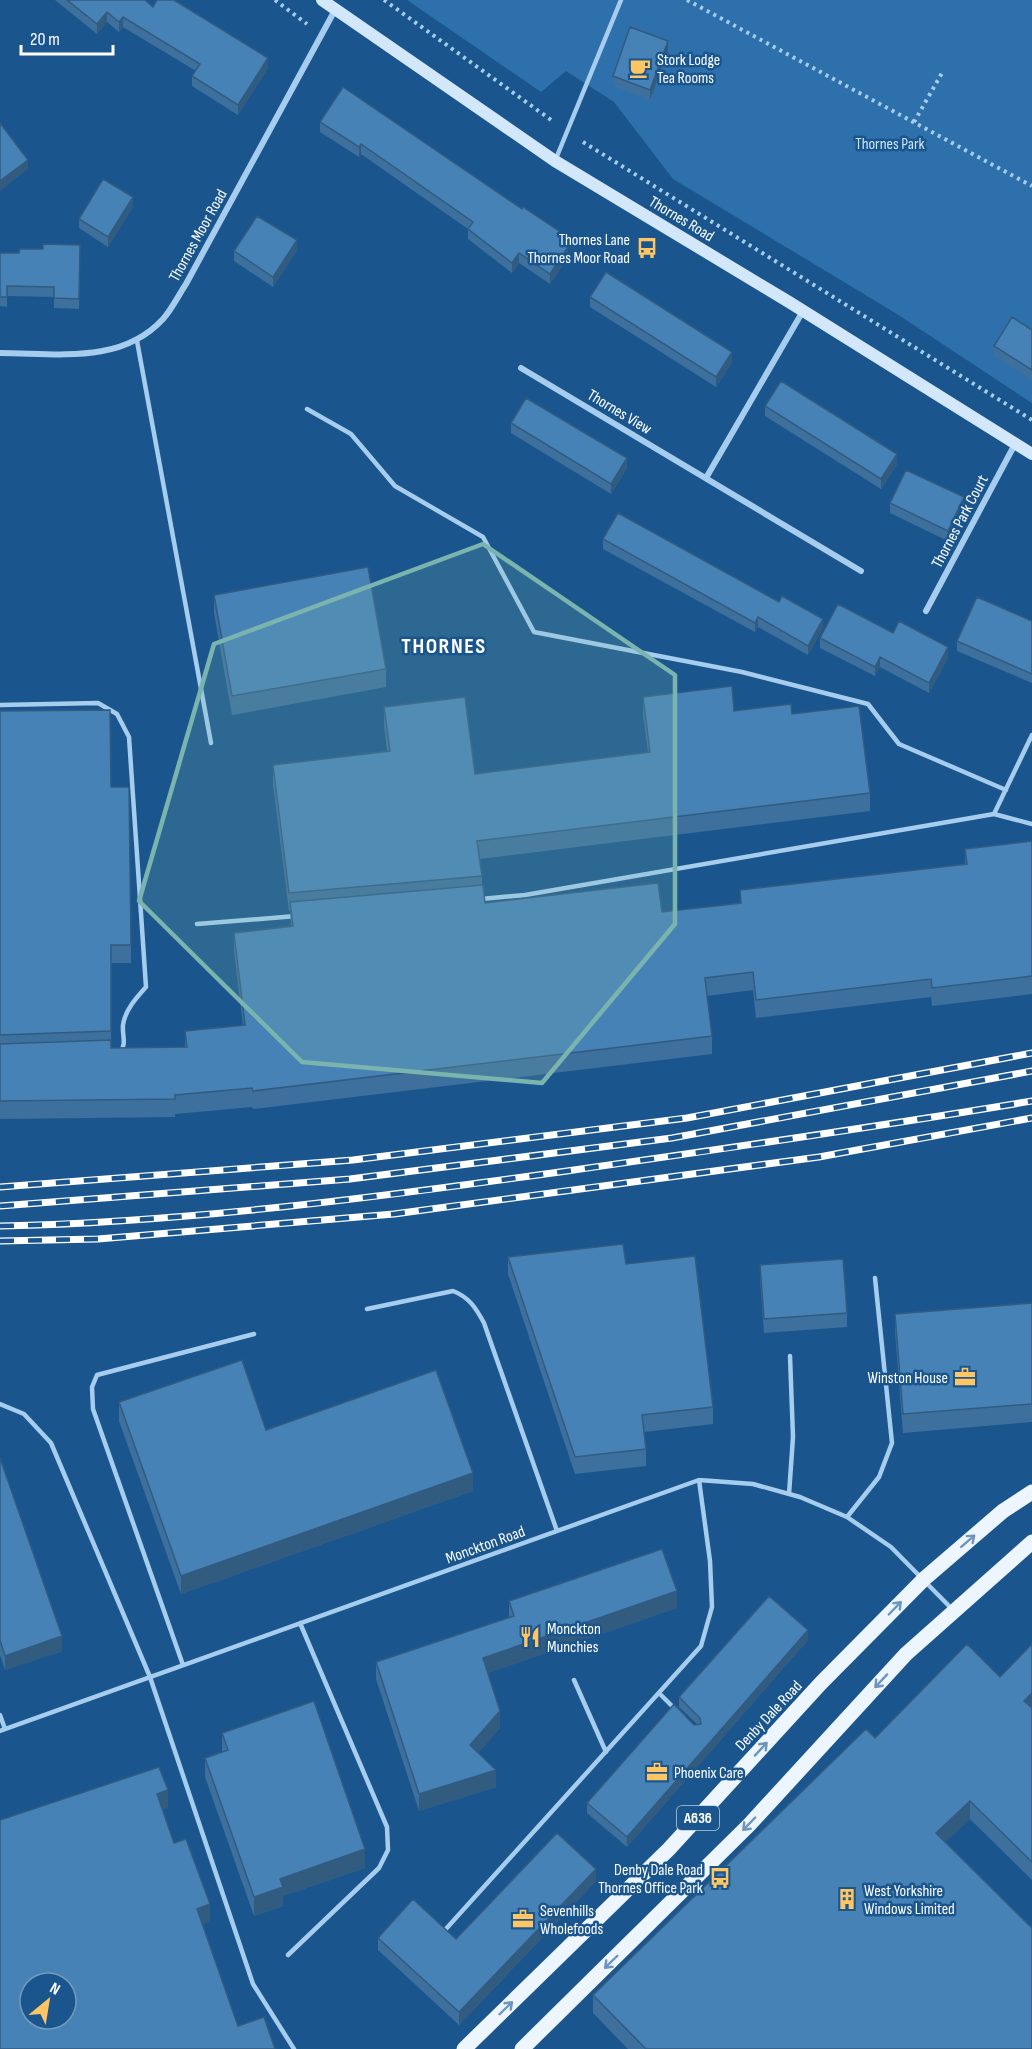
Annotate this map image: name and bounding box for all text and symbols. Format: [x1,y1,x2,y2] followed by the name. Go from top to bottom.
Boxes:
[21,18,112,56] scale bar
[30,29,60,50] text: 20 m
[657,51,720,88] place label: Stork Lodge Tea Rooms
[628,56,652,80] cafe icon: Stork Lodge Tea Rooms
[855,135,925,154] park label: Thornes Park
[165,186,231,285] street label: Thornes Moor Road
[645,192,717,246] street label: Thornes Road
[527,231,630,268] place label: Thornes Lane Thornes Moor Road
[635,236,659,260] bus stop icon: Thornes Lane Thornes Moor Road
[584,386,655,439] street label: Thornes View
[928,472,993,571] street label: Thornes Park Court
[401,633,487,660] district label: THORNES
[953,1365,977,1389] office icon: Winston House
[868,1369,948,1388] place label: Winston House
[443,1522,528,1569] street label: Monckton Road
[960,1534,975,1548] one-way arrow
[888,1601,902,1616] one-way arrow
[547,1620,601,1657] place label: Monckton Munchies
[518,1625,542,1649] restaurant icon: Monckton Munchies
[875,1673,889,1688] one-way arrow
[732,1677,806,1755] street label: Denby Dale Road
[753,1742,768,1757] one-way arrow
[645,1760,669,1784] office icon: Phoenix Care
[674,1764,743,1783] place label: Phoenix Care
[677,1806,719,1830] road number: A636
[742,1817,757,1832] one-way arrow
[598,1861,703,1898] place label: Denby Dale Road Thornes Office Park
[708,1866,732,1890] bus stop icon: Denby Dale Road Thornes Office Park
[864,1882,955,1919] place label: West Yorkshire Windows Limited
[835,1887,859,1911] building icon: West Yorkshire Windows Limited
[540,1902,604,1939] place label: Sevenhills Wholefoods
[511,1907,535,1931] office icon: Sevenhills Wholefoods
[604,1955,619,1969] one-way arrow
[18,1971,78,2031] north arrow
[46,1979,63,2000] text: N
[499,2001,514,2015] one-way arrow

